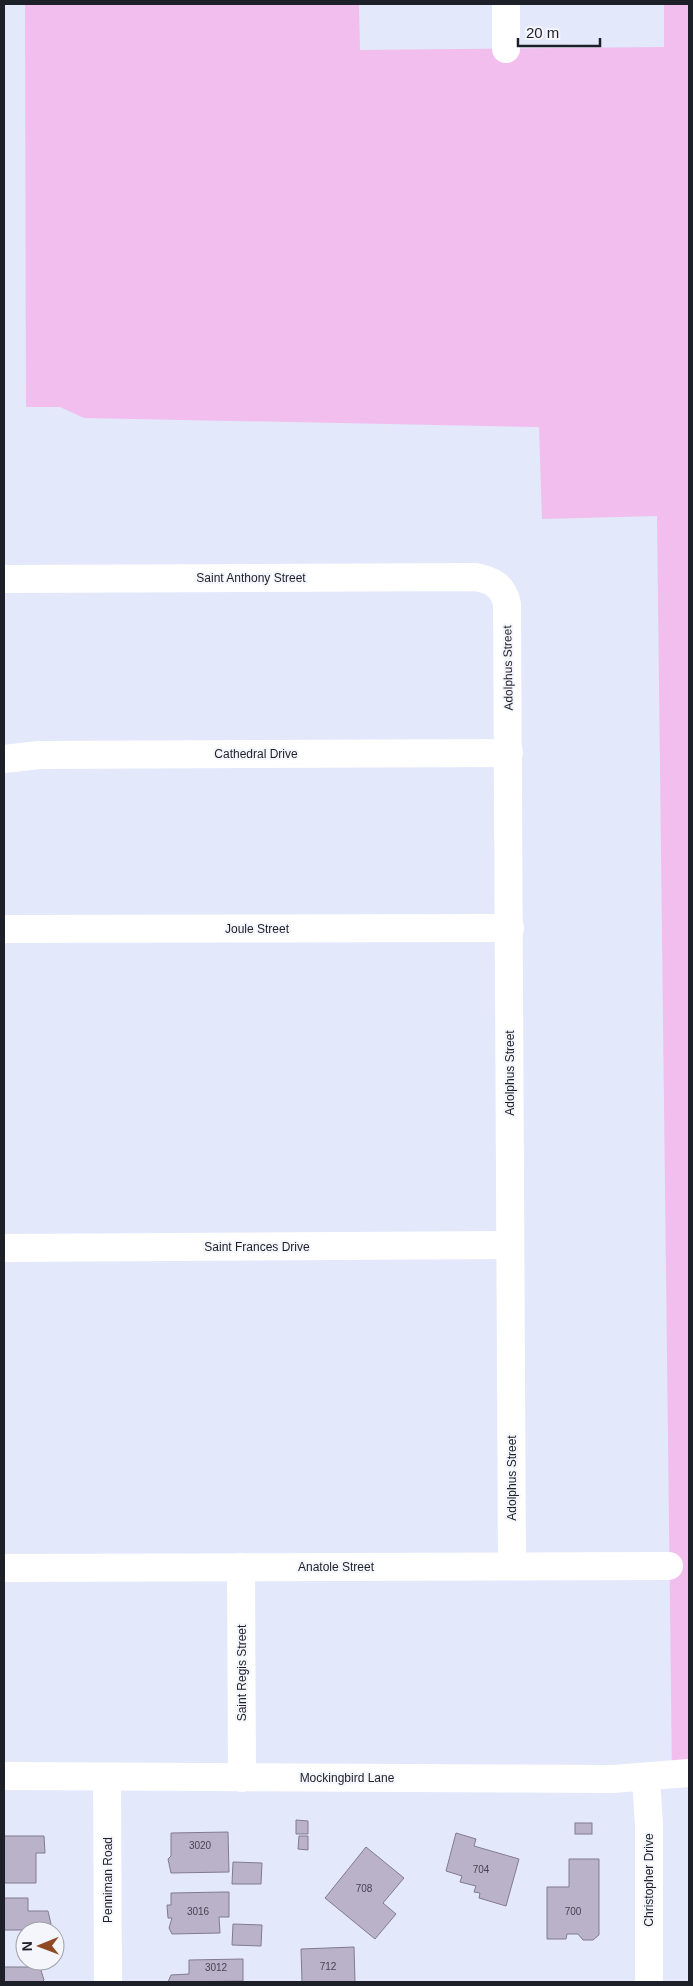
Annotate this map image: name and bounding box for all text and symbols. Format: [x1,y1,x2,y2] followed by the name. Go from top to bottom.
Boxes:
[518,15,600,47] scale bar
[526,24,559,41] text: 20 m
[196,571,306,585] street label: Saint Anthony Street
[500,625,516,711] street label: Adolphus Street
[214,747,298,761] street label: Cathedral Drive
[225,922,290,936] street label: Joule Street
[503,1030,517,1116] street label: Adolphus Street
[204,1240,310,1254] street label: Saint Frances Drive
[505,1435,519,1521] street label: Adolphus Street
[298,1560,375,1574] street label: Anatole Street
[235,1624,249,1721] street label: Saint Regis Street
[300,1771,395,1785] street label: Mockingbird Lane
[642,1833,656,1927] street label: Christopher Drive
[101,1837,115,1923] street label: Penniman Road
[189,1840,212,1851] house number: 3020
[473,1864,490,1875] house number: 704
[356,1883,373,1894] house number: 708
[187,1906,210,1917] house number: 3016
[565,1906,582,1917] house number: 700
[15,1921,65,1971] north arrow
[19,1941,35,1951] text: N
[320,1961,337,1972] house number: 712
[205,1962,228,1973] house number: 3012

